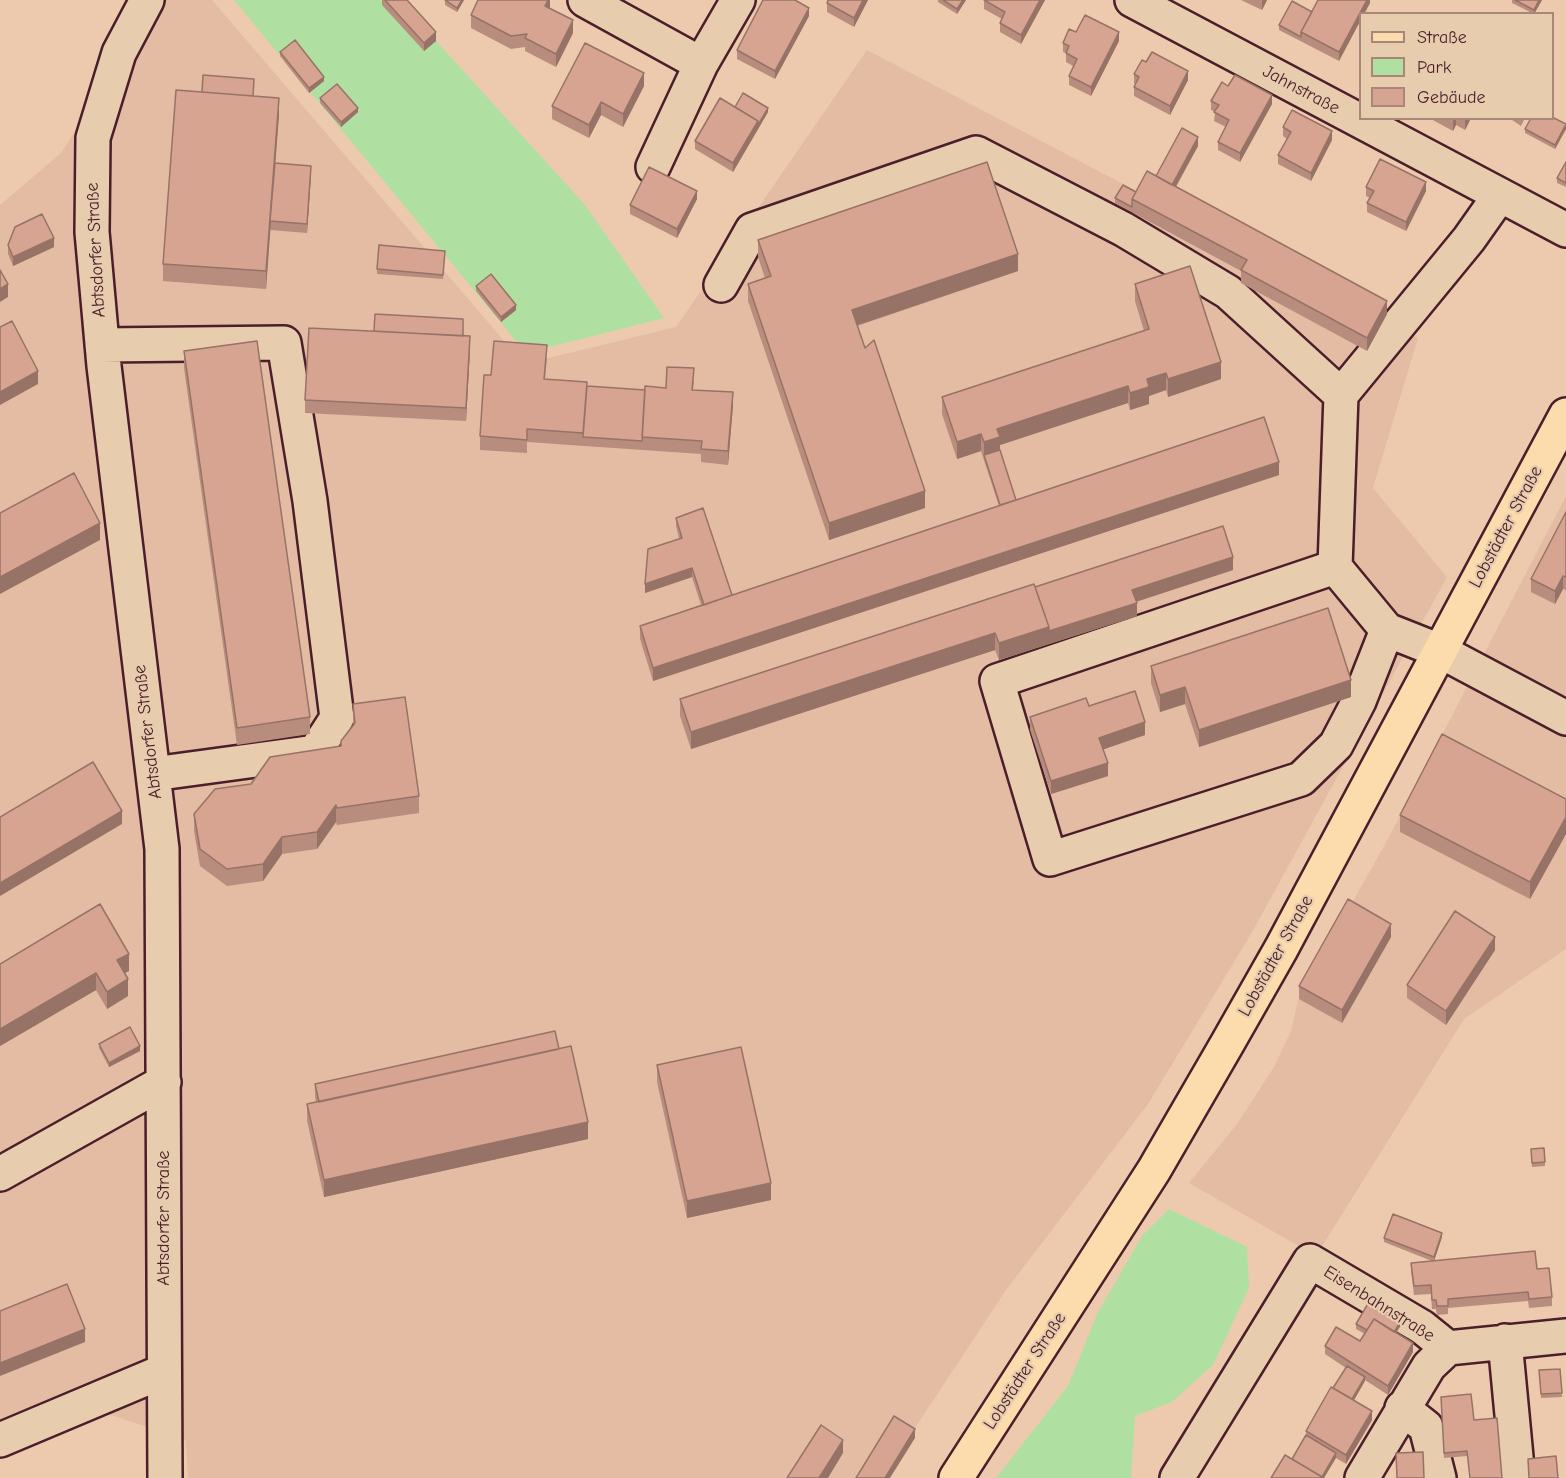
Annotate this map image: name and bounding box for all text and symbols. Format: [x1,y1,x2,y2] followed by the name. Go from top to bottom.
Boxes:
[1359,12,1554,120] legend
[1417,27,1467,48] text: Straße
[1417,57,1451,78] text: Park
[1259,61,1343,119] street label: Jahnstraße
[1417,87,1486,108] text: Gebäude
[82,182,110,318] street label: Abtsdorfer Straße
[1465,462,1547,592] street label: Lobstädter Straße
[129,664,167,800] street label: Abtsdorfer Straße
[1234,892,1318,1020] street label: Lobstädter Straße
[153,1150,175,1286] street label: Abtsdorfer Straße
[1319,1261,1439,1347] street label: Eisenbahnstraße
[979,1308,1071,1434] street label: Lobstädter Straße

